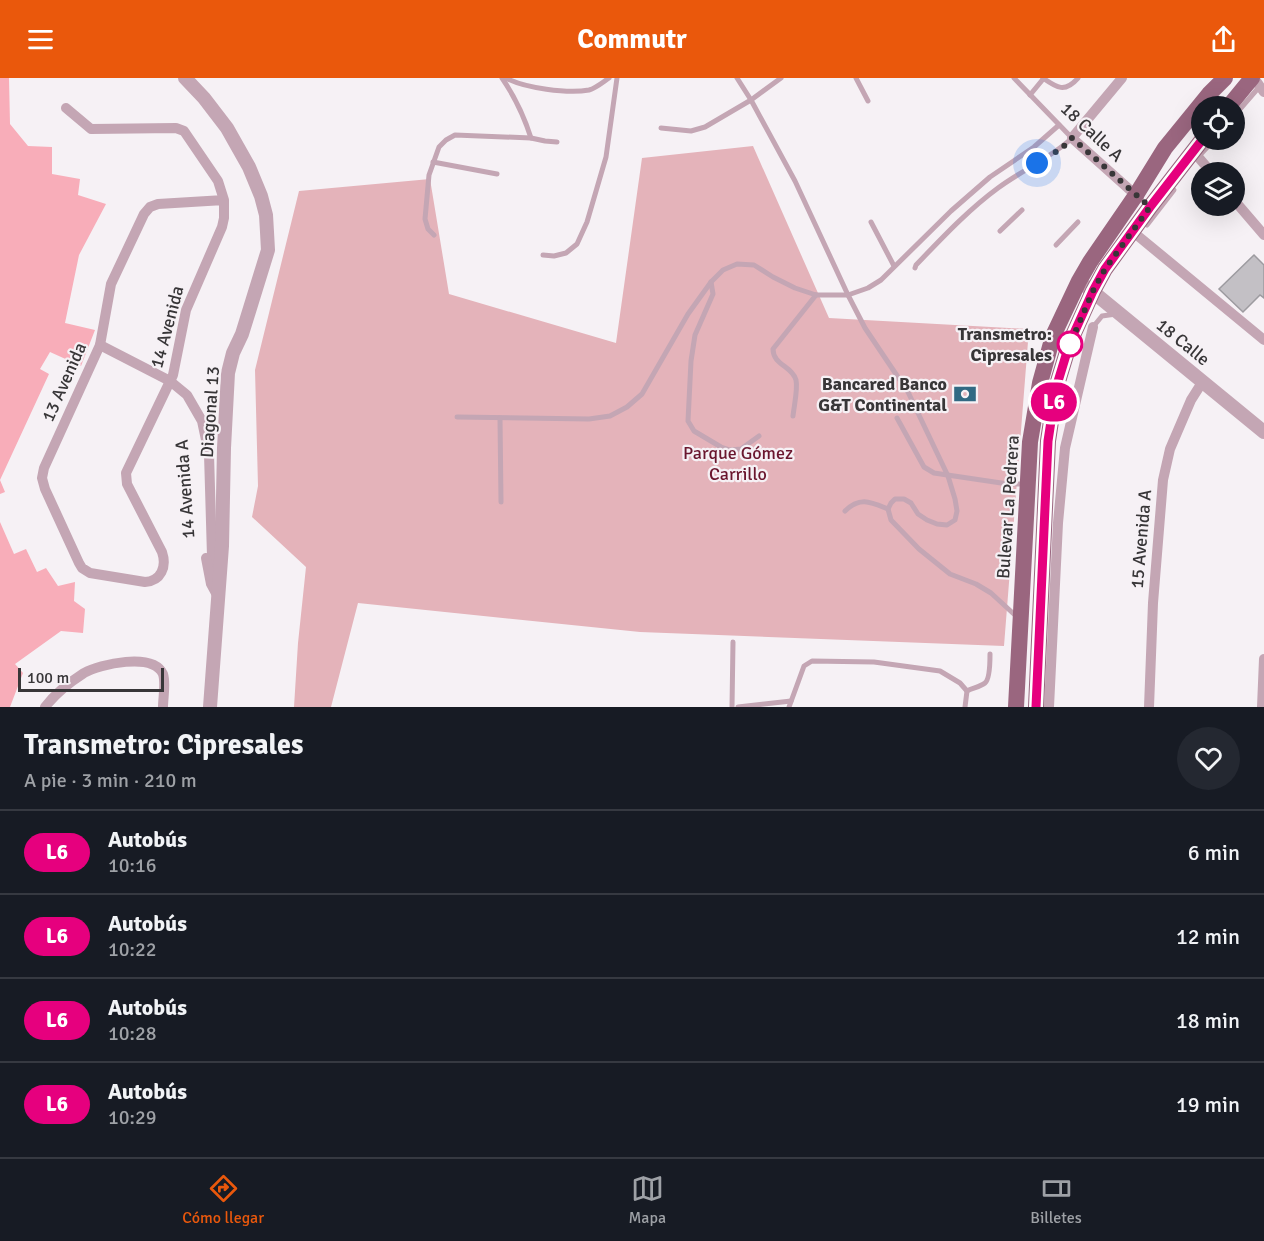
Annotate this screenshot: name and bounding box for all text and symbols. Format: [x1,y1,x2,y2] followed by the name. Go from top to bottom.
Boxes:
[24,23,57,56] icon: menu
[577,23,687,56] text: Commutr
[1207,23,1240,56] icon: share
[1191,96,1245,216] map controls
[1191,96,1245,150] button: locate
[1056,98,1128,166] street label: 18 Calle A
[1022,148,1052,178] your location
[1191,162,1245,216] button: layers
[145,283,189,371] street label: 14 Avenida
[1152,314,1214,370] street label: 18 Calle
[958,323,1052,366] place label: Transmetro: Cipresales
[1057,331,1083,357] marker: Transmetro: Cipresales
[37,339,91,425] street label: 13 Avenida
[196,365,224,459] street label: Diagonal 13
[818,373,947,416] place label: Bancared Banco G&T Continental
[952,381,978,407] bank icon: Bancared Banco G&T Continental
[1027,382,1081,422] line badge: L6
[1043,389,1065,415] text: L6
[992,434,1024,580] street label: Bulevar La Pedrera
[171,439,199,539] street label: 14 Avenida A
[683,442,793,485] park label: Parque Gómez Carrillo
[1126,489,1156,589] street label: 15 Avenida A
[18,665,164,692] scale bar
[27,668,69,688] text: 100 m
[1177,727,1240,790] button: heart
[24,728,303,762] text: Transmetro: Cipresales
[24,768,197,793] text: A pie · 3 min · 210 m
[108,826,187,853] text: Autobús
[46,839,68,865] text: L6
[1188,839,1240,866] text: 6 min
[108,853,157,878] text: 10:16
[108,910,187,937] text: Autobús
[46,923,68,949] text: L6
[1176,923,1240,950] text: 12 min
[108,937,157,962] text: 10:22
[108,994,187,1021] text: Autobús
[46,1007,68,1033] text: L6
[1176,1007,1240,1034] text: 18 min
[108,1021,157,1046] text: 10:28
[108,1078,187,1105] text: Autobús
[46,1091,68,1117] text: L6
[1176,1091,1240,1118] text: 19 min
[108,1105,157,1130] text: 10:29
[182,1172,264,1228] tab: Cómo llegar
[628,1172,666,1228] tab: Mapa
[1030,1172,1082,1228] tab: Billetes

